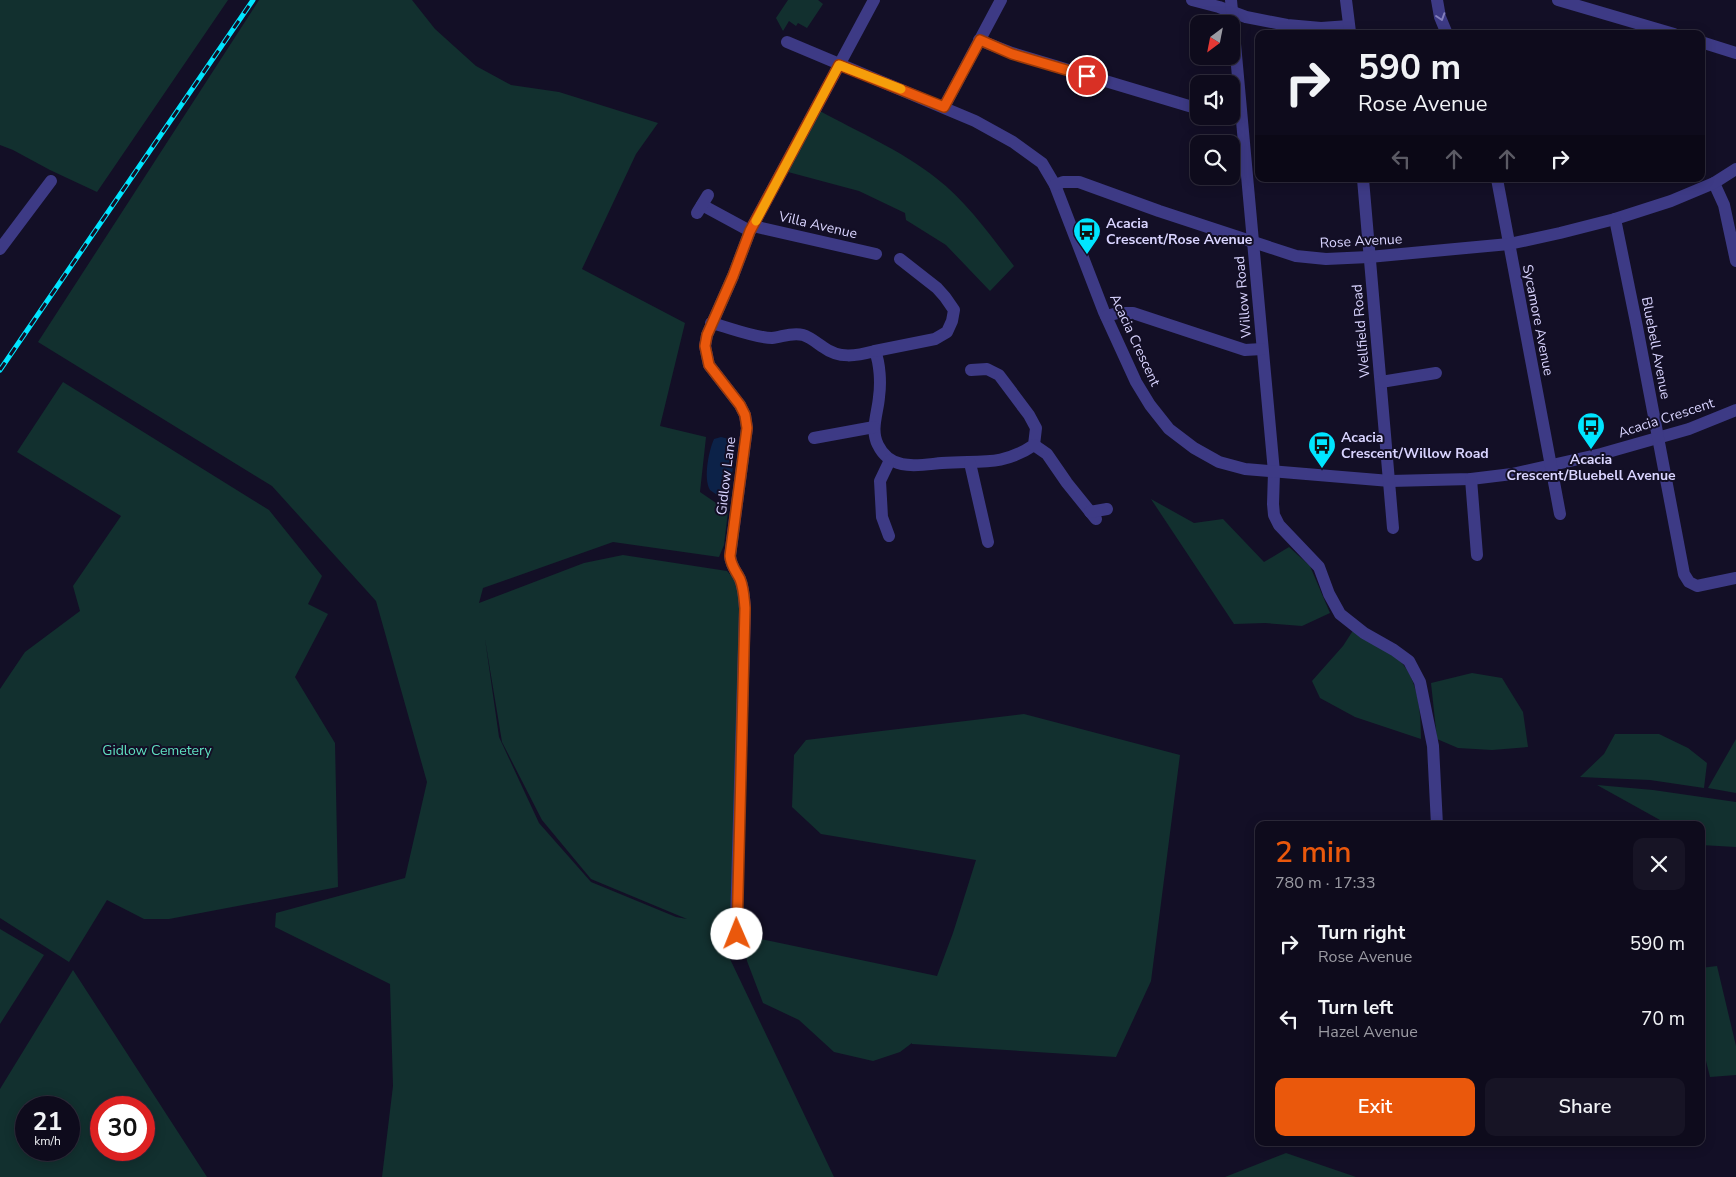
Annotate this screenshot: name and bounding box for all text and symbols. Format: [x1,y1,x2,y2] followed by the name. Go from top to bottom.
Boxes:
[1436,12,1446,21] one-way arrow
[1190,15,1240,65] north arrow
[1190,15,1240,185] map controls
[1358,44,1461,91] text: 590 m
[1275,50,1340,115] icon: right
[1066,55,1108,97] pin
[1073,62,1101,90] icon: arrive
[1190,75,1240,125] button: sound
[1358,89,1488,119] text: Rose Avenue
[1190,135,1240,185] button: search
[1387,145,1415,173] icon: left
[1440,145,1468,173] icon: ahead
[1493,145,1521,173] icon: ahead
[1546,145,1574,173] icon: right
[776,207,859,243] street label: Villa Avenue
[1106,214,1253,249] place label: Acacia Crescent/Rose Avenue
[1072,216,1102,255] bus stop icon: Acacia Crescent/Rose Avenue
[1319,229,1403,253] street label: Rose Avenue
[1230,255,1256,339] street label: Willow Road
[1518,263,1558,377] street label: Sycamore Avenue
[1347,283,1375,379] street label: Wellfield Road
[1105,291,1165,389] street label: Acacia Crescent
[1637,295,1675,401] street label: Bluebell Avenue
[1616,394,1717,442] street label: Acacia Crescent
[1576,411,1606,450] bus stop icon: Acacia Crescent/Bluebell Avenue
[1341,428,1489,463] place label: Acacia Crescent/Willow Road
[1307,430,1337,469] bus stop icon: Acacia Crescent/Willow Road
[712,436,740,516] street label: Gidlow Lane
[1506,450,1676,485] place label: Acacia Crescent/Bluebell Avenue
[102,741,213,760] park label: Gidlow Cemetery
[1275,832,1351,873] text: 2 min
[1633,838,1685,890] button: close
[1275,872,1376,894] text: 780 m · 17:33
[710,907,762,959] position arrow
[1318,920,1405,946] text: Turn right
[1275,930,1303,958] icon: right
[1630,931,1685,957] text: 590 m
[1318,946,1412,968] text: Rose Avenue
[1318,995,1393,1021] text: Turn left
[1275,1005,1303,1033] icon: left
[1641,1006,1685,1032] text: 70 m
[1318,1021,1418,1043] text: Hazel Avenue
[1275,1078,1475,1136] button: Exit
[1485,1078,1685,1136] button: Share
[90,1096,155,1161] speed limit sign: 30
[32,1105,63,1139] text: 21
[34,1133,61,1149] text: km/h

